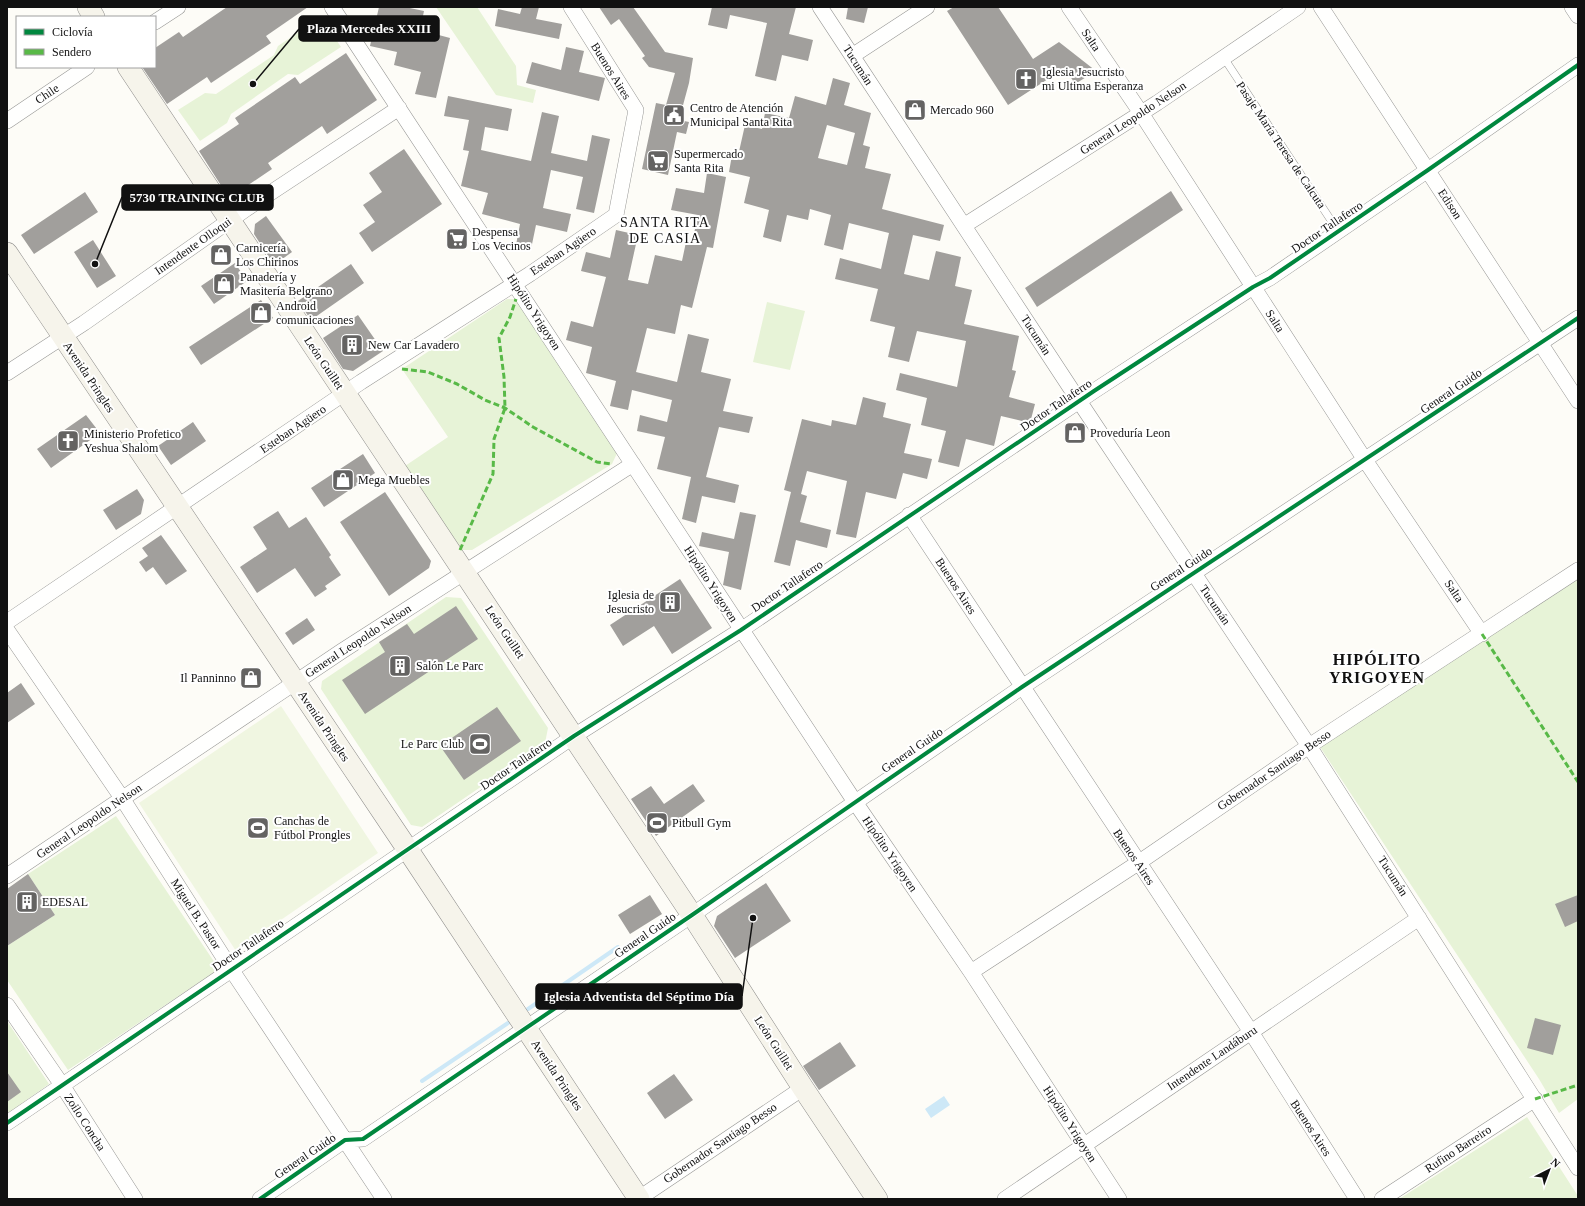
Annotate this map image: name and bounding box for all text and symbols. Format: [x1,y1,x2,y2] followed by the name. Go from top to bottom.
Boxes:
[16,16,156,68] legend
[299,16,439,41] callout: Plaza Mercedes XXIII
[307,21,431,36] text: Plaza Mercedes XXIII
[52,25,93,39] text: Ciclovía
[1078,26,1104,54] street label: Salta
[588,40,634,102] street label: Buenos Aires
[840,42,876,88] street label: Tucumán
[52,45,91,59] text: Sendero
[1042,65,1144,93] place label: Iglesia Jesucristo mi Ultima Esperanza
[1013,66,1039,92] church icon: Iglesia Jesucristo mi Ultima Esperanza
[1077,78,1189,158] street label: General Leopoldo Nelson
[1233,79,1329,212] street label: Pasaje María Teresa de Calcuta
[32,81,62,107] street label: Chile
[902,97,928,123] shop icon: Mercado 960
[690,101,793,129] place label: Centro de Atención Municipal Santa Rita
[661,102,687,128] public building icon: Centro de Atención Municipal Santa Rita
[930,103,994,117] place label: Mercado 960
[674,147,743,175] place label: Supermercado Santa Rita
[645,148,671,174] supermarket icon: Supermercado Santa Rita
[122,185,273,210] callout: 5730 TRAINING CLUB
[1435,186,1465,222] street label: Edison
[130,190,265,205] text: 5730 TRAINING CLUB
[1289,198,1365,256] street label: Doctor Tallaferro
[152,214,235,278] street label: Intendente Olloqui
[620,215,710,246] district label: SANTA RITA DE CASIA
[527,224,599,278] street label: Esteban Agüero
[472,225,531,253] place label: Despensa Los Vecinos
[444,226,470,252] supermarket icon: Despensa Los Vecinos
[236,241,299,269] place label: Carnicería Los Chirinos
[208,242,234,268] shop icon: Carnicería Los Chirinos
[240,270,332,298] place label: Panadería y Masitería Belgrano
[211,271,237,297] shop icon: Panadería y Masitería Belgrano
[504,271,564,353] street label: Hipólito Yrigoyen
[276,299,354,327] place label: Android comunicaciones
[248,300,274,326] shop icon: Android comunicaciones
[1263,307,1288,335] street label: Salta
[1018,312,1054,358] street label: Tucumán
[339,332,365,358] building icon: New Car Lavadero
[301,334,347,393] street label: León Guillet
[368,338,459,352] place label: New Car Lavadero
[60,339,118,415] street label: Avenida Pringles
[1418,365,1484,417] street label: General Guido
[1018,376,1094,434] street label: Doctor Tallaferro
[257,402,329,456] street label: Esteban Agüero
[1062,420,1088,446] shop icon: Proveduría Leon
[1090,426,1170,440] place label: Proveduría Leon
[84,427,181,455] place label: Ministerio Profetico Yeshua Shalom
[55,428,81,454] church icon: Ministerio Profetico Yeshua Shalom
[330,467,356,493] shop icon: Mega Muebles
[358,473,430,487] place label: Mega Muebles
[681,543,741,625] street label: Hipólito Yrigoyen
[1147,544,1215,594] street label: General Guido
[933,555,980,617] street label: Buenos Aires
[749,557,825,615] street label: Doctor Tallaferro
[1441,577,1467,605] street label: Salta
[1197,582,1233,628] street label: Tucumán
[607,588,654,616] place label: Iglesia de Jesucristo
[657,589,683,615] building icon: Iglesia de Jesucristo
[302,601,414,681] street label: General Leopoldo Nelson
[482,603,528,662] street label: León Guillet
[1329,650,1425,686] district label: HIPÓLITO YRIGOYEN
[387,653,413,679] building icon: Salón Le Parc
[416,659,483,673] place label: Salón Le Parc
[238,665,264,691] shop icon: Il Panninno
[180,671,236,685] place label: Il Panninno
[295,688,353,764] street label: Avenida Pringles
[879,724,945,776] street label: General Guido
[1215,727,1333,813] street label: Gobernador Santiago Besso
[467,731,493,757] sports icon: Le Parc Club
[478,735,554,793] street label: Doctor Tallaferro
[401,737,464,751] place label: Le Parc Club
[34,781,144,861] street label: General Leopoldo Nelson
[644,810,670,836] sports icon: Pitbull Gym
[274,814,351,842] place label: Canchas de Fútbol Prongles
[860,814,920,894] street label: Hipólito Yrigoyen
[245,815,271,841] sports icon: Canchas de Fútbol Prongles
[672,816,732,830] place label: Pitbull Gym
[1110,826,1158,888] street label: Buenos Aires
[1375,853,1411,899] street label: Tucumán
[168,876,224,952] street label: Miguel B. Pastor
[14,889,40,915] building icon: EDESAL
[42,895,88,909] place label: EDESAL
[612,909,678,961] street label: General Guido
[210,916,286,974] street label: Doctor Tallaferro
[536,984,742,1009] callout: Iglesia Adventista del Séptimo Día
[544,989,734,1004] text: Iglesia Adventista del Séptimo Día
[752,1014,797,1073] street label: León Guillet
[1164,1023,1260,1093] street label: Intendente Landáburu
[528,1037,586,1113] street label: Avenida Pringles
[1040,1083,1100,1165] street label: Hipólito Yrigoyen
[61,1091,109,1154] street label: Zoilo Concha
[1288,1097,1335,1159] street label: Buenos Aires
[661,1100,779,1186] street label: Gobernador Santiago Besso
[1422,1122,1494,1176] street label: Rufino Barreiro
[272,1130,338,1182] street label: General Guido
[1529,1150,1569,1190] north arrow
[1549,1155,1563,1170] text: N

